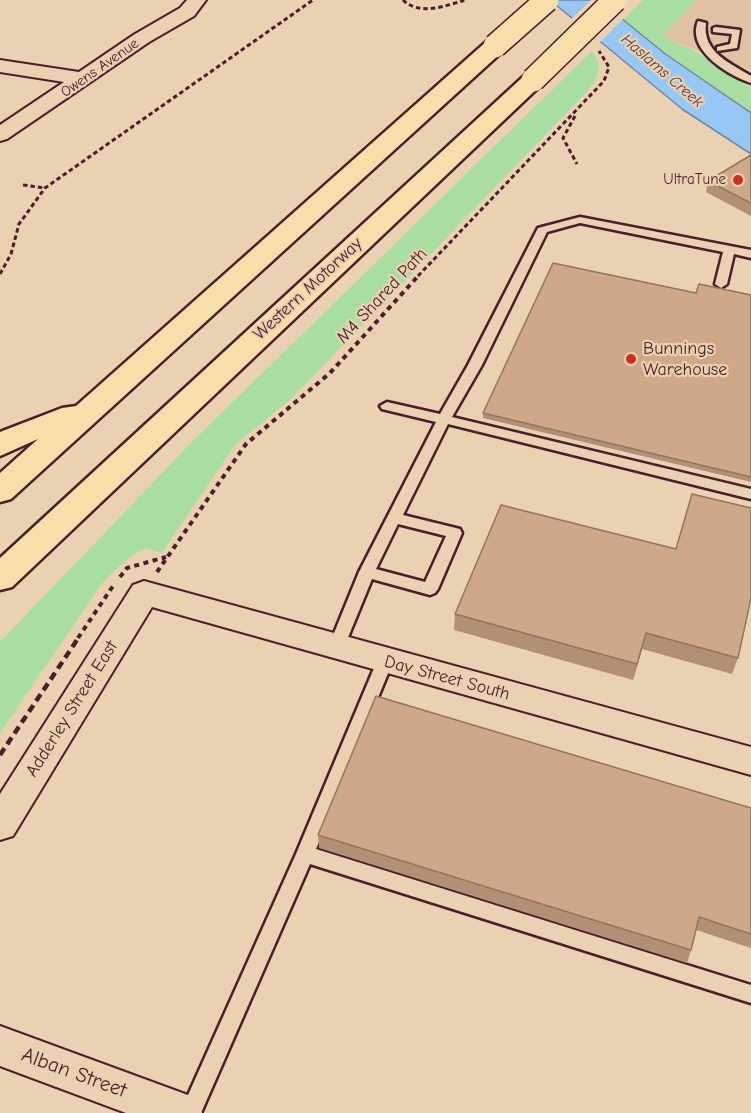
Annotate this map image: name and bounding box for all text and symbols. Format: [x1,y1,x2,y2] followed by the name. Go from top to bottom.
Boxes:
[617,30,707,112] water label: Haslams Creek
[58,35,142,101] street label: Owens Avenue
[663,171,726,189] place label: UltraTune
[731,173,745,187] marker: UltraTune
[249,233,367,345] street label: Western Motorway
[332,243,432,349] street label: M4 Shared Path
[643,338,727,380] place label: Bunnings Warehouse
[624,352,638,366] marker: Bunnings Warehouse
[21,637,123,781] street label: Adderley Street East
[382,651,512,705] street label: Day Street South
[18,1042,130,1104] street label: Alban Street

